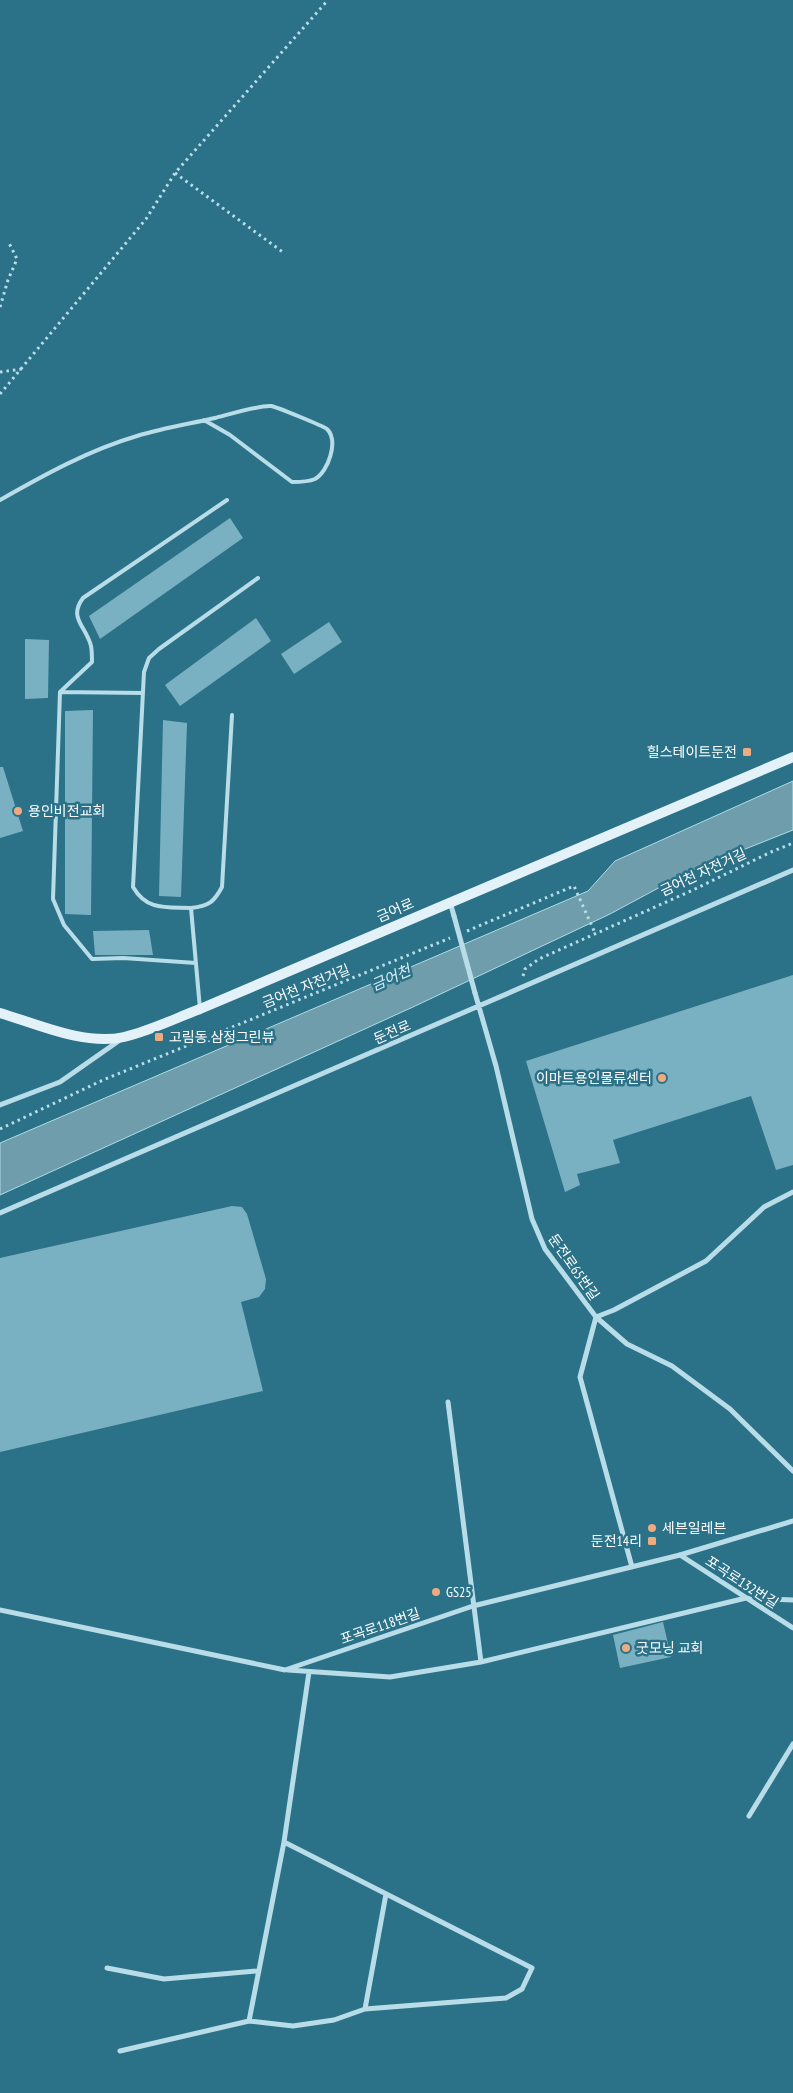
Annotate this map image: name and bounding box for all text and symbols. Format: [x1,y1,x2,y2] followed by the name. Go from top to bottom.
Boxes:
[647,743,737,761] place label: 힐스테이트둔전
[741,746,753,758] marker: 힐스테이트둔전
[28,802,105,820] place label: 용인비전교회
[12,805,24,817] marker: 용인비전교회
[657,844,749,900] street label: 금어천 자전거길
[374,894,416,926] street label: 금어로
[259,960,353,1012] street label: 금어천 자전거길
[368,960,416,995] water label: 금어천
[371,1016,413,1048] street label: 둔전로
[169,1028,275,1046] place label: 고림동.삼정그린뷰
[153,1031,165,1043] marker: 고림동.삼정그린뷰
[536,1069,652,1087] place label: 이마트용인물류센터
[656,1072,668,1084] marker: 이마트용인물류센터
[545,1230,603,1304] street label: 둔전로65번길
[662,1519,727,1537] place label: 세븐일레븐
[646,1522,658,1534] marker: 세븐일레븐
[591,1532,642,1550] place label: 둔전14리
[646,1535,658,1547] marker: 둔전14리
[702,1552,782,1612] street label: 포곡로132번길
[446,1583,471,1601] place label: GS25
[430,1586,442,1598] marker: GS25
[338,1604,422,1648] street label: 포곡로118번길
[636,1639,703,1657] place label: 굿모닝 교회
[620,1642,632,1654] marker: 굿모닝 교회

